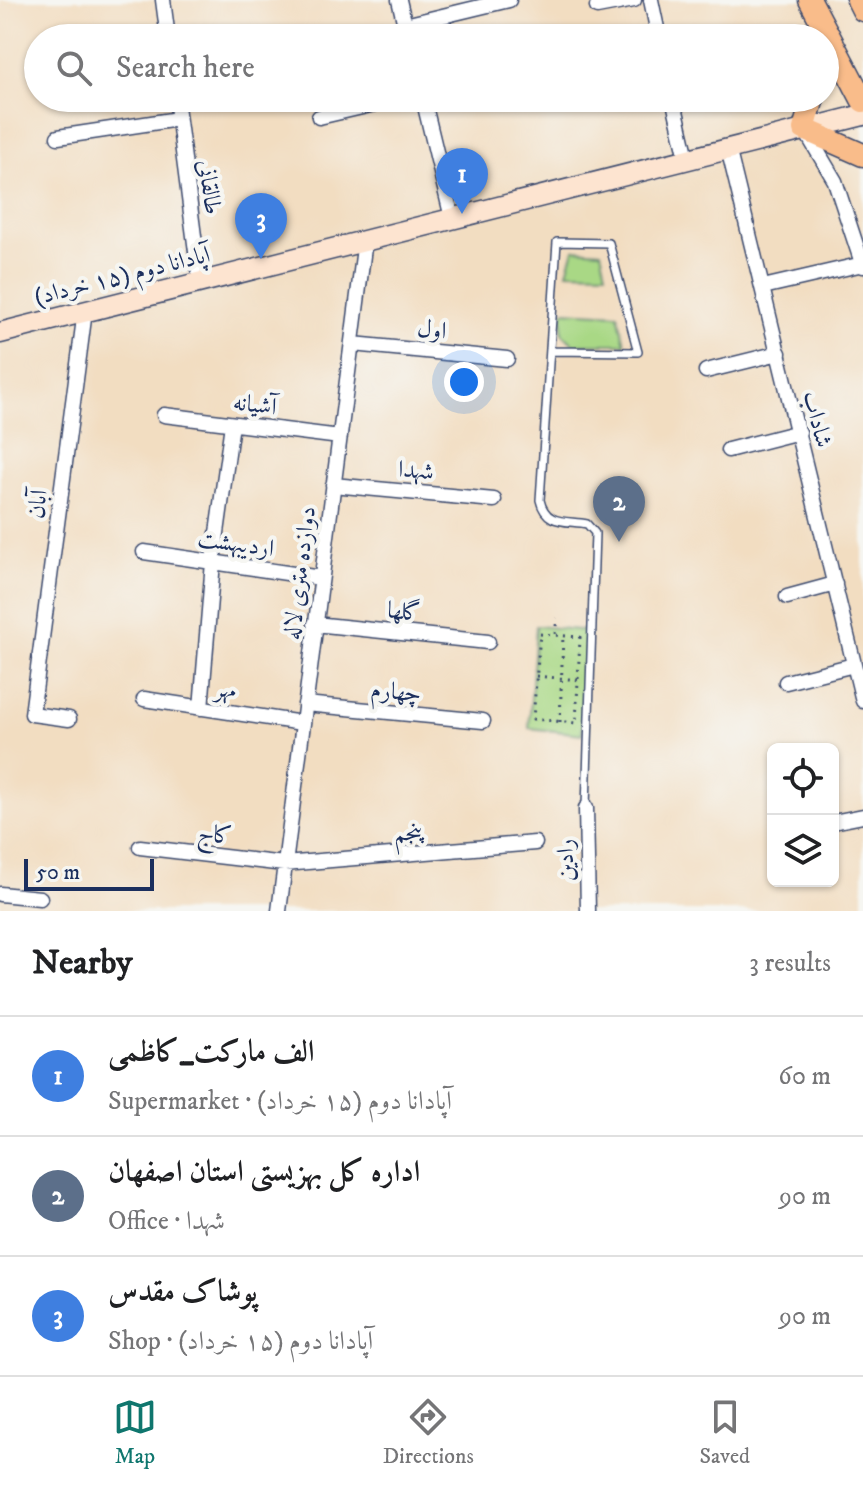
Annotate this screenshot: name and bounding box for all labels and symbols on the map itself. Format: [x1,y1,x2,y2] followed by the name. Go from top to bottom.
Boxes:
[436,148,488,214] pin: 1
[190,158,228,217] street label: طالقانی
[235,193,287,259] pin: 3
[31,239,217,317] street label: آپادانا دوم (۱۵ خرداد)
[416,314,448,346] street label: اول
[444,362,484,402] your location
[231,387,281,423] street label: آشیانه
[796,388,839,451] street label: شاداب
[397,454,435,487] street label: شهدا
[593,476,645,542] pin: 2
[21,485,55,521] street label: آبان
[277,505,323,642] street label: دوازده متری لاله
[196,524,276,564] street label: اردیبهشت
[386,594,422,629] street label: گلها
[210,673,238,706] street label: مهر
[369,675,423,714] street label: چهارم
[392,817,426,855] street label: پنجم
[195,818,234,857] street label: کاج
[551,838,581,882] street label: رادین
[24,855,154,891] scale bar

